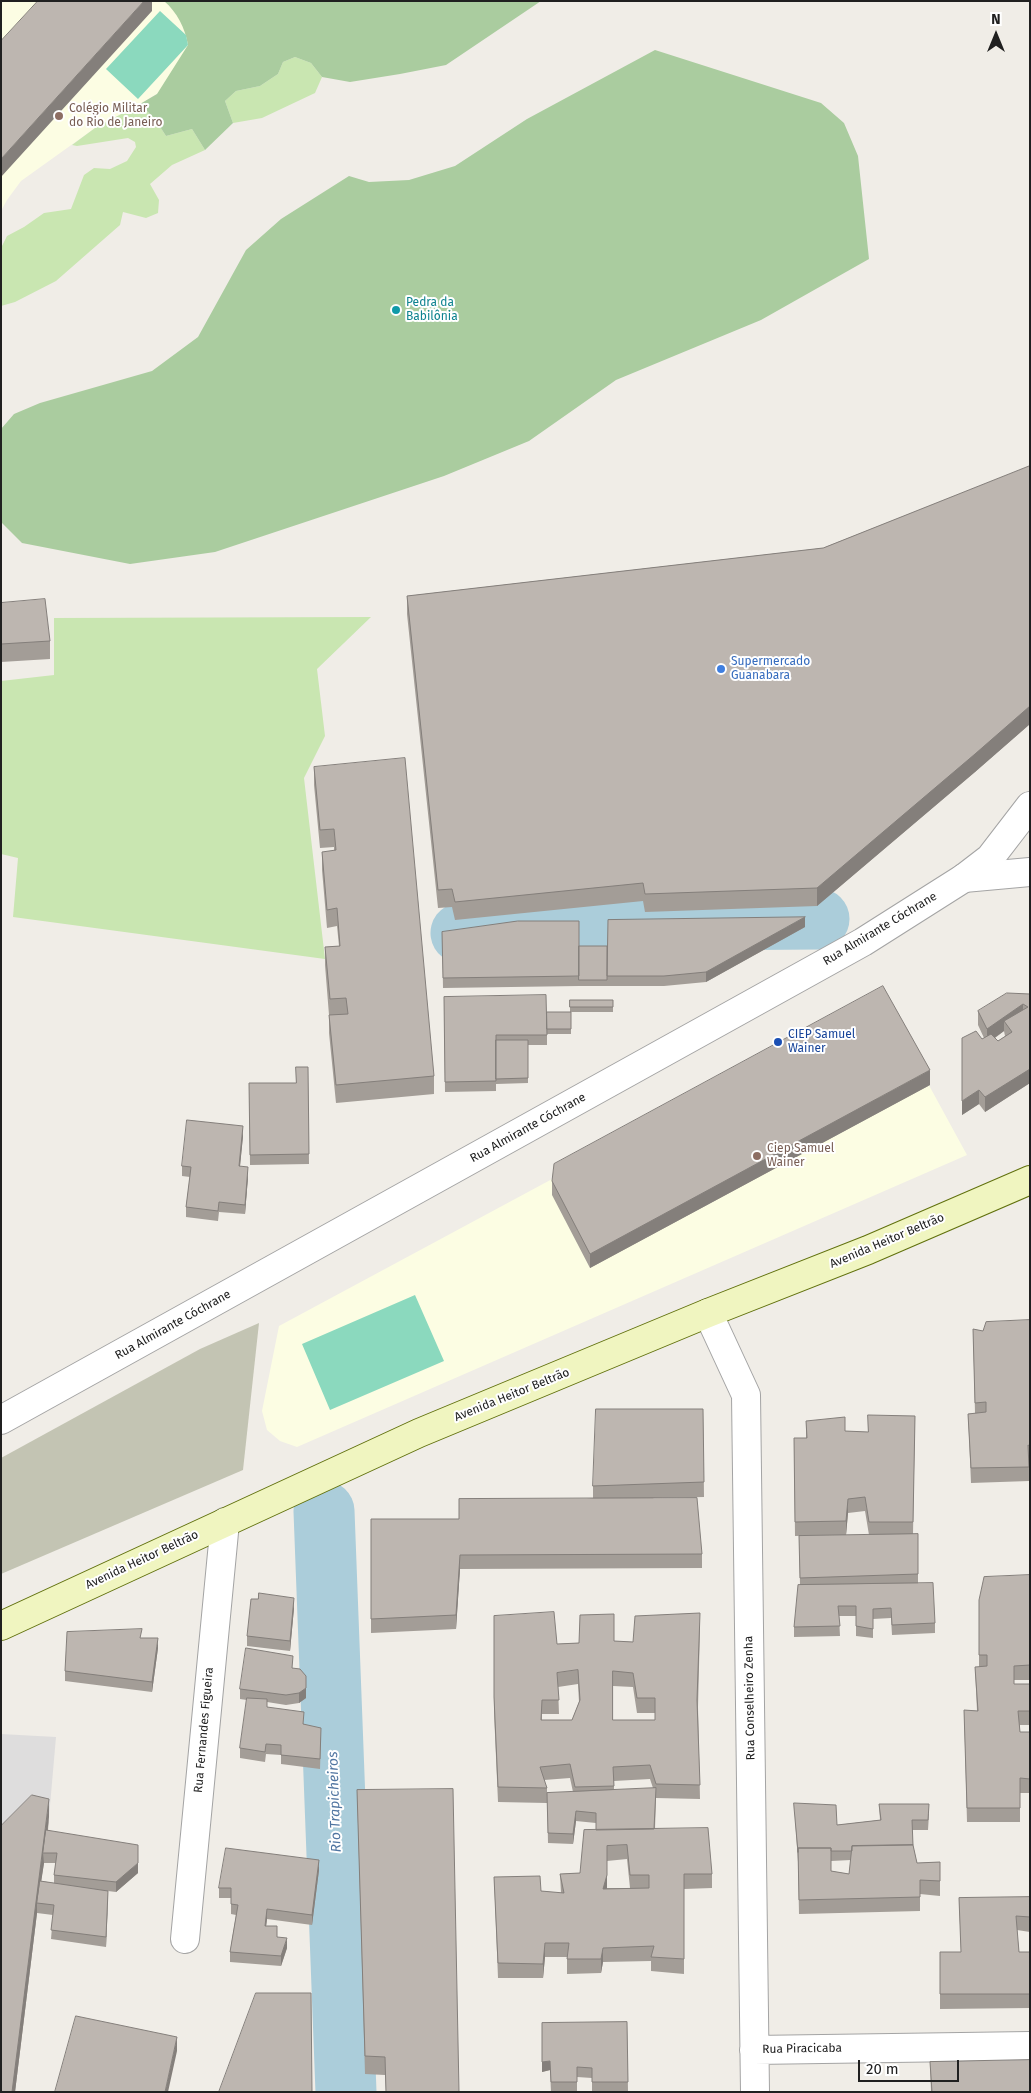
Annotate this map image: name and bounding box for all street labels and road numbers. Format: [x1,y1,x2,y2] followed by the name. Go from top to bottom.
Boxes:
[820,889,940,969] street label: Rua Almirante Cóchrane
[468,1090,588,1166] street label: Rua Almirante Cóchrane
[828,1210,946,1272] street label: Avenida Heitor Beltrão
[113,1287,233,1363] street label: Rua Almirante Cóchrane
[452,1365,572,1425] street label: Avenida Heitor Beltrão
[83,1527,201,1593] street label: Avenida Heitor Beltrão
[742,1636,758,1760] street label: Rua Conselheiro Zenha
[191,1666,217,1794] street label: Rua Fernandes Figueira
[762,2041,842,2057] street label: Rua Piracicaba

